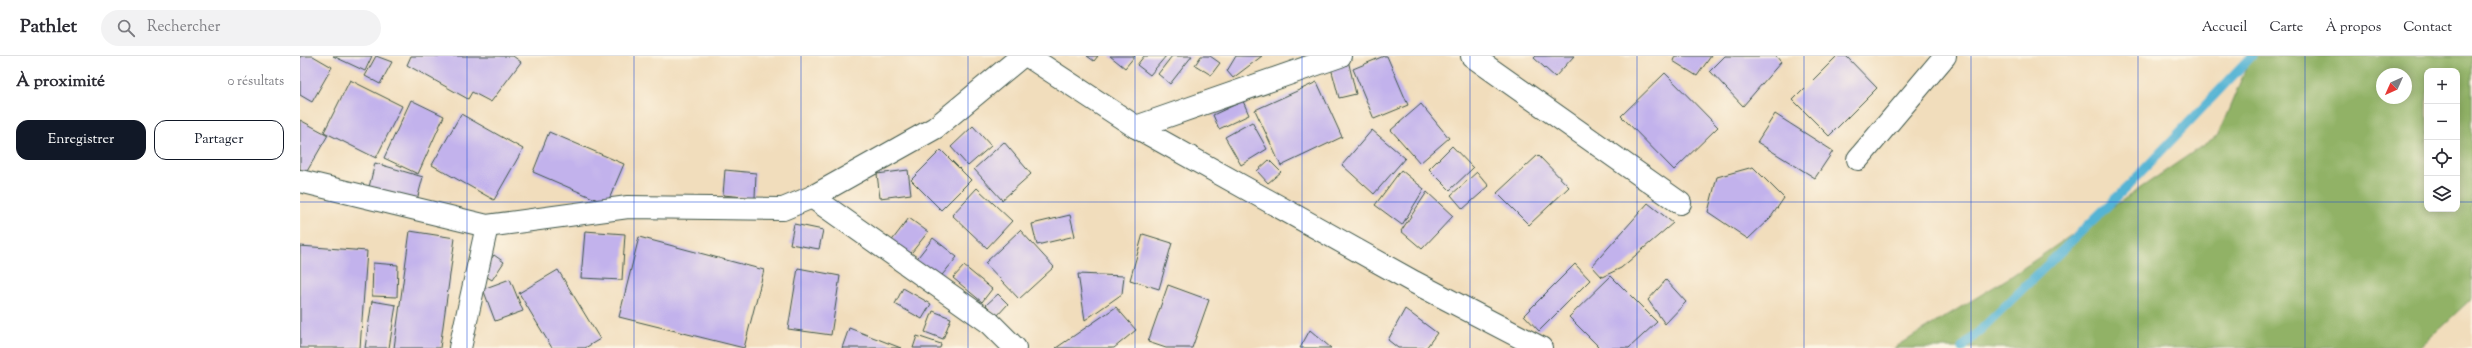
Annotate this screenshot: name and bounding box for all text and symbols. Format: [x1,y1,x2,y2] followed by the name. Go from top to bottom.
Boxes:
[101,10,381,46] search box
[20,14,77,41] text: Pathlet
[115,17,137,39] icon: search
[147,17,220,38] text: Rechercher
[2202,18,2247,38] text: Accueil
[2269,18,2303,38] text: Carte
[2325,18,2381,38] text: À propos
[2403,18,2452,38] text: Contact
[2376,68,2412,104] north arrow
[2424,68,2460,212] map controls
[2424,68,2460,104] button: +
[16,70,105,94] text: À proximité
[227,73,284,91] text: 0 résultats
[2424,104,2460,140] button: −
[16,120,146,160] button: Enregistrer
[154,120,284,160] button: Partager
[2424,140,2460,176] button: locate
[2424,176,2460,212] button: layers

